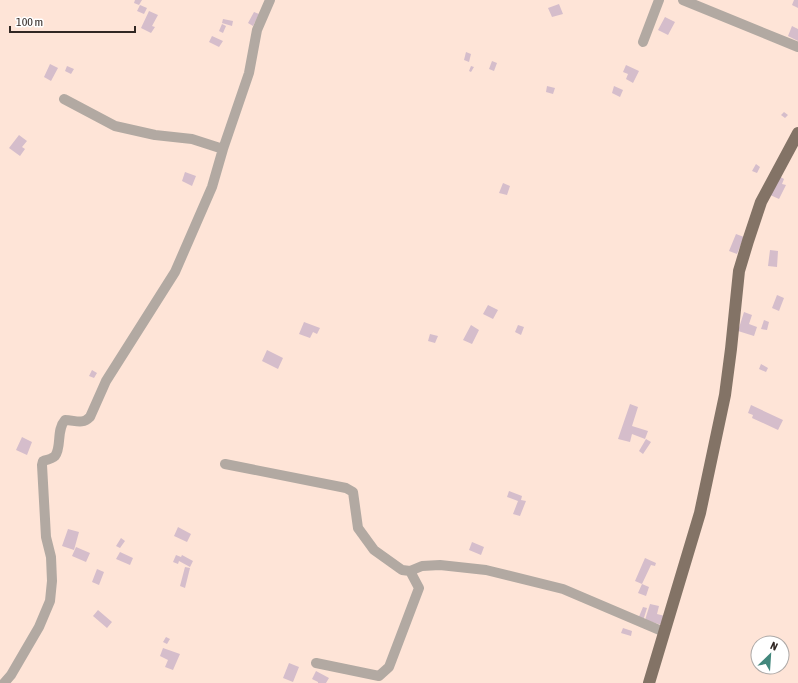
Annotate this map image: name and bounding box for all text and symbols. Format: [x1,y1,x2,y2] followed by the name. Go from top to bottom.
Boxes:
[10,8,135,34] scale bar
[16,15,43,29] text: 100 m
[750,635,790,675] north arrow
[769,639,780,653] text: N

